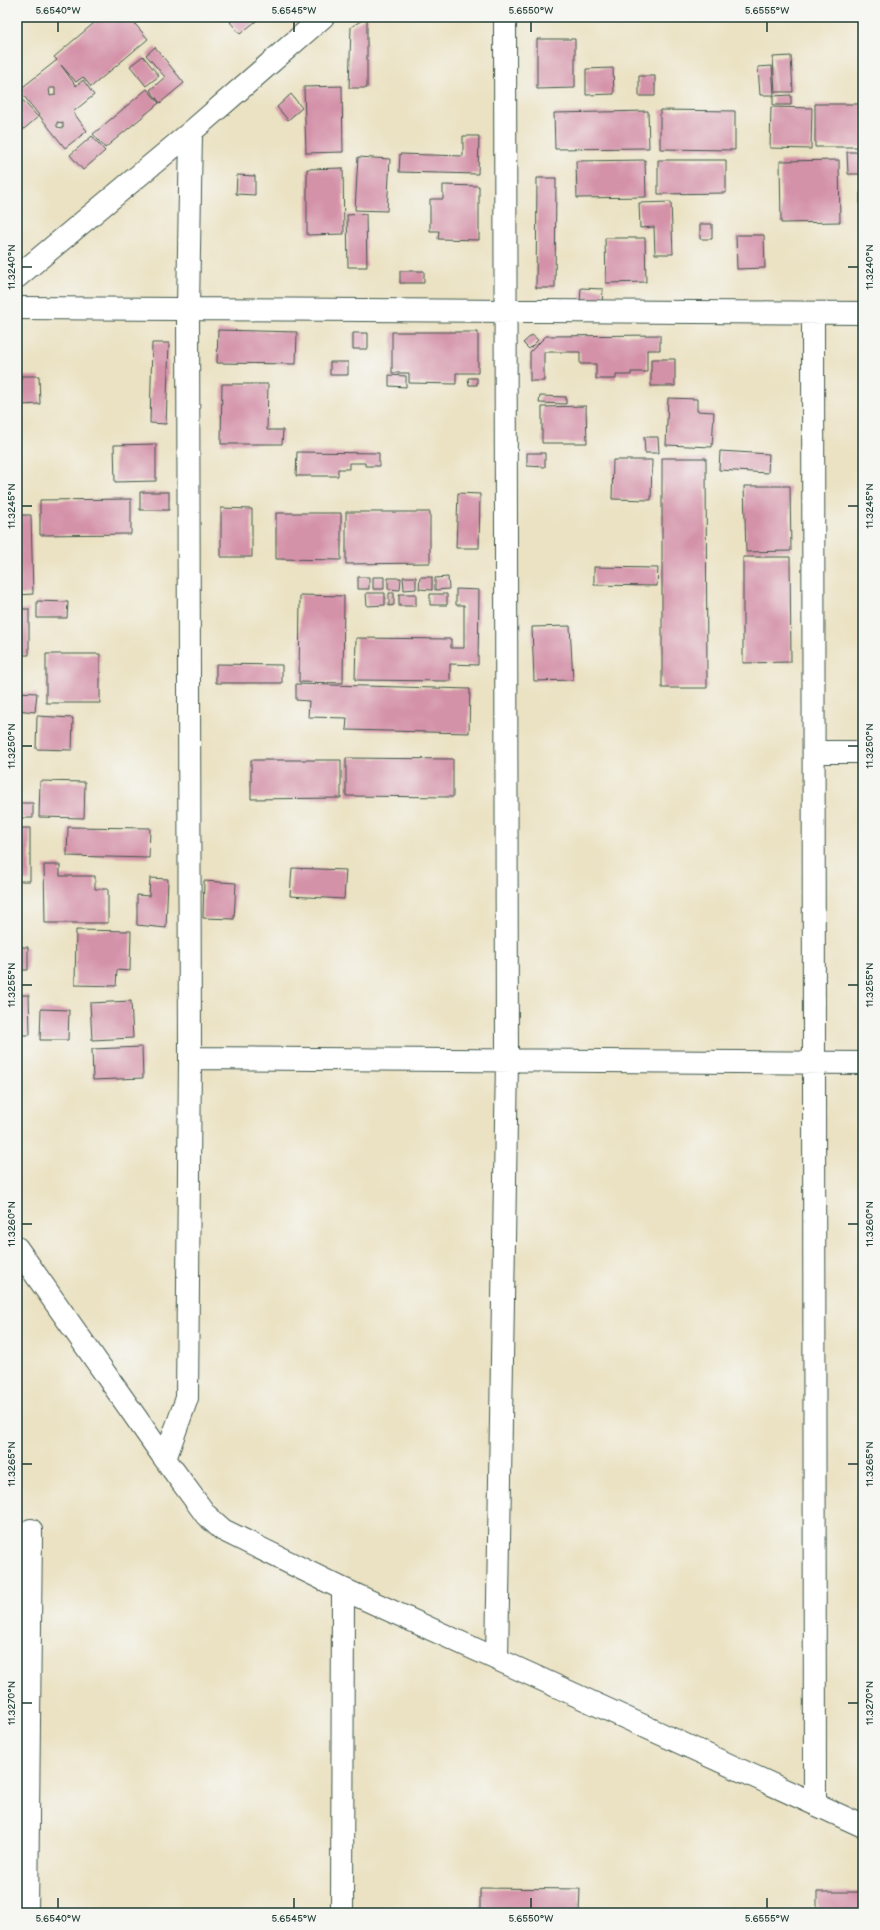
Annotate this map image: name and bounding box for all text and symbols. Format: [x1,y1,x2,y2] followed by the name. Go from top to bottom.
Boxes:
[35,5,81,17] text: 5.6540°W
[272,5,316,17] text: 5.6545°W
[509,5,553,17] text: 5.6550°W
[745,5,789,17] text: 5.6555°W
[6,244,18,290] text: 11.3240°N
[864,244,876,290] text: 11.3240°N
[6,483,18,529] text: 11.3245°N
[864,483,876,529] text: 11.3245°N
[6,723,18,769] text: 11.3250°N
[864,723,876,769] text: 11.3250°N
[6,962,18,1008] text: 11.3255°N
[864,962,876,1008] text: 11.3255°N
[6,1201,18,1247] text: 11.3260°N
[864,1201,876,1247] text: 11.3260°N
[6,1441,18,1487] text: 11.3265°N
[864,1441,876,1487] text: 11.3265°N
[6,1681,18,1725] text: 11.3270°N
[864,1681,876,1725] text: 11.3270°N
[35,1913,81,1925] text: 5.6540°W
[272,1913,316,1925] text: 5.6545°W
[509,1913,553,1925] text: 5.6550°W
[745,1913,789,1925] text: 5.6555°W

